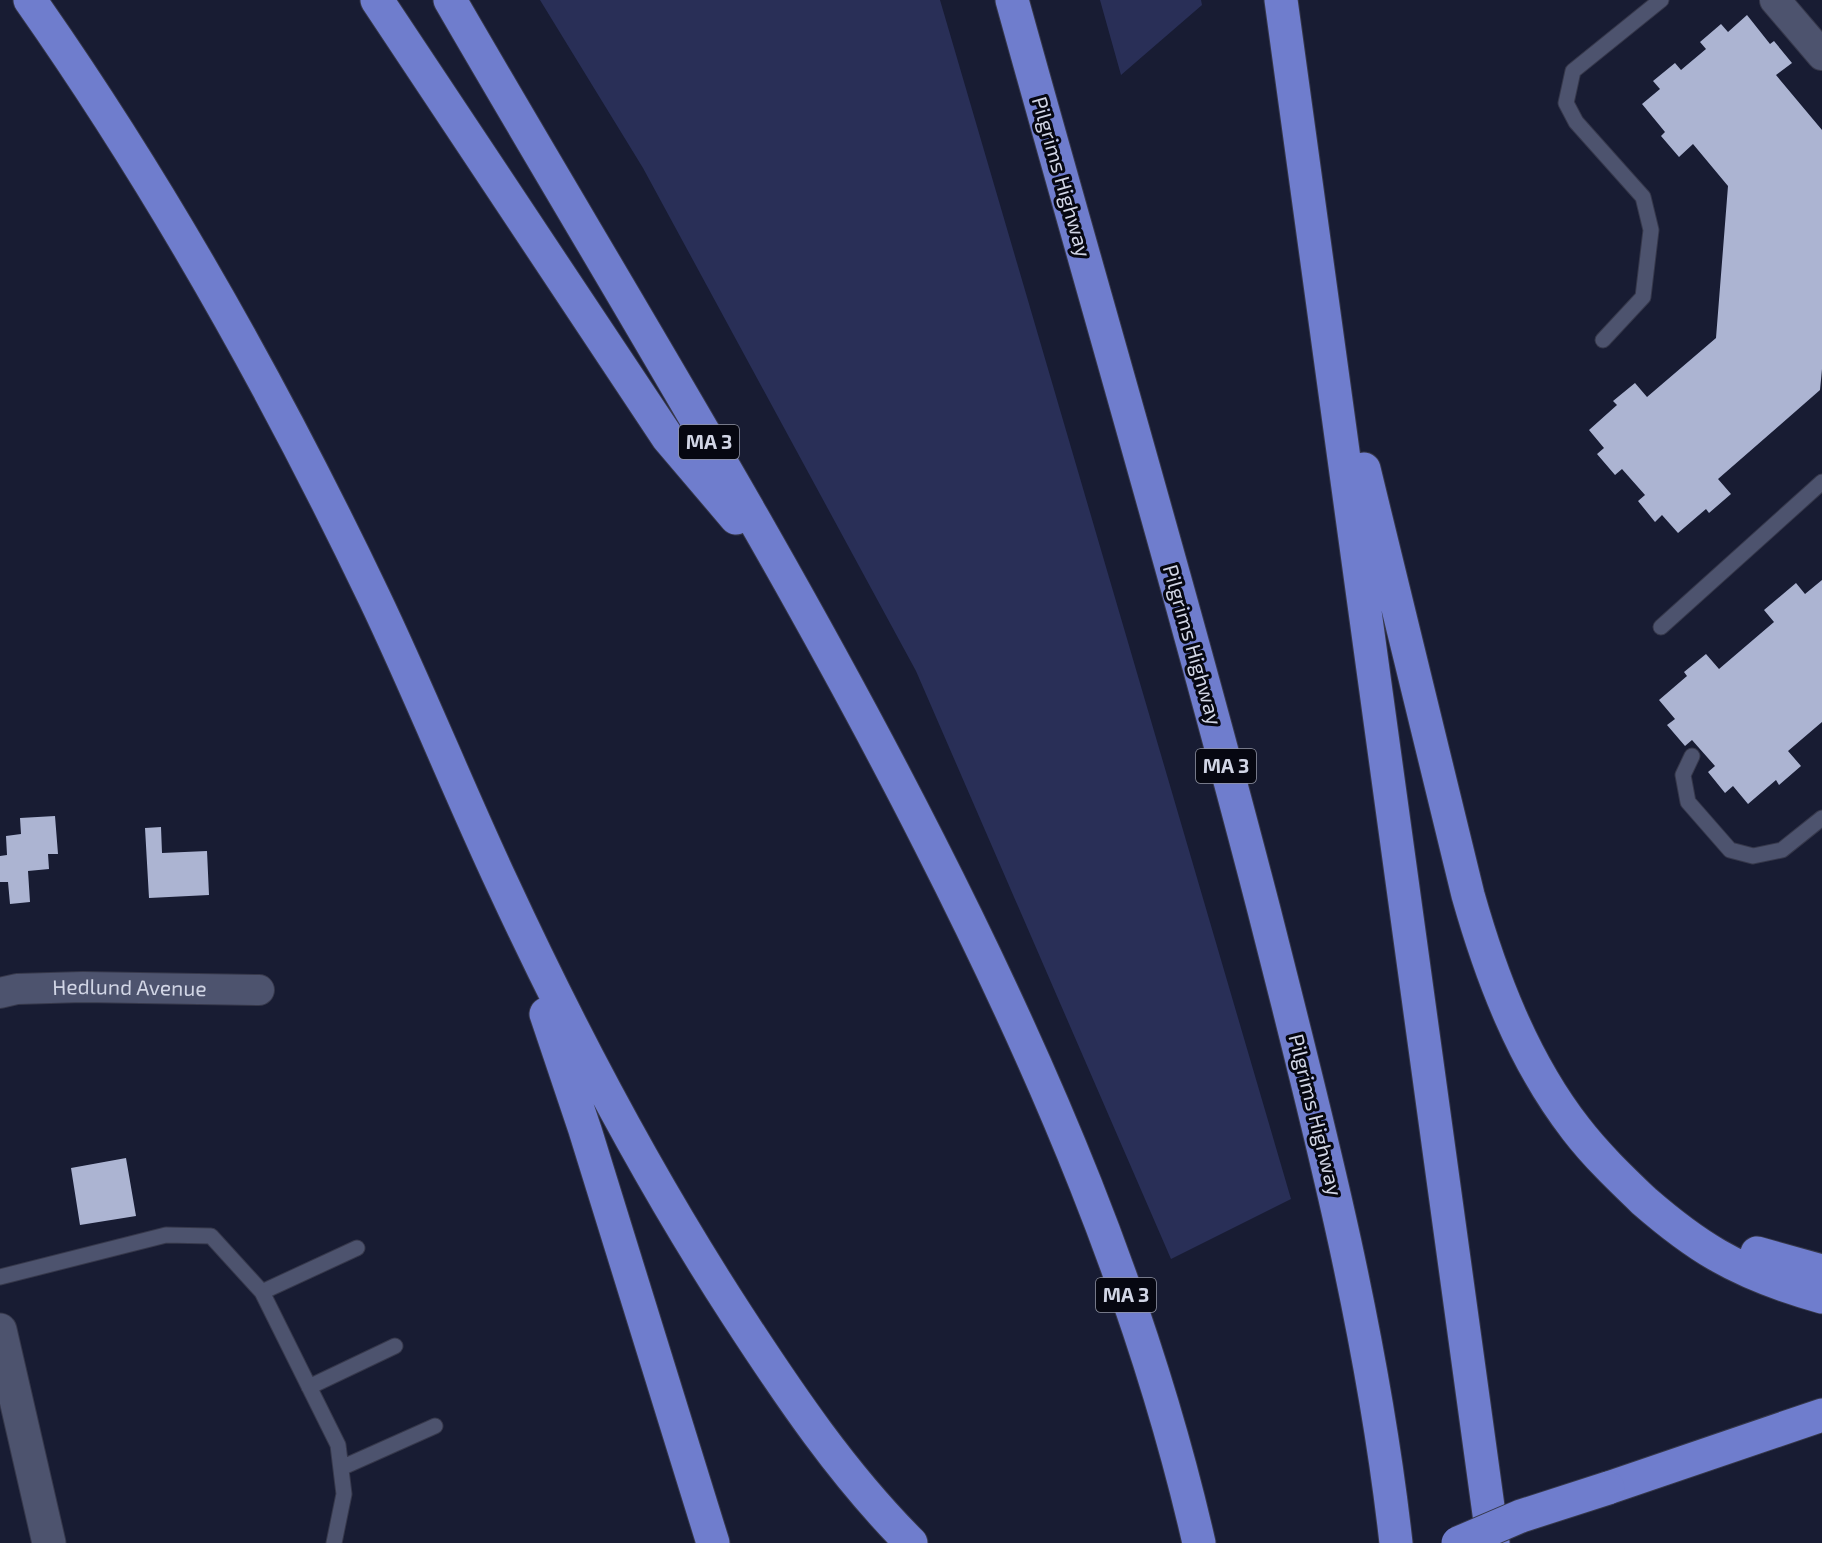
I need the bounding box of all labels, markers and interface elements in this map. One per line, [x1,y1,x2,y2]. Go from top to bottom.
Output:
street label: Pilgrims Highway [1028,93,1097,260]
road number: MA 3 [679,425,739,459]
street label: Pilgrims Highway [1159,561,1228,728]
road number: MA 3 [1196,749,1256,783]
street label: Hedlund Avenue [52,973,207,1000]
street label: Pilgrims Highway [1284,1031,1349,1198]
road number: MA 3 [1096,1278,1156,1312]

